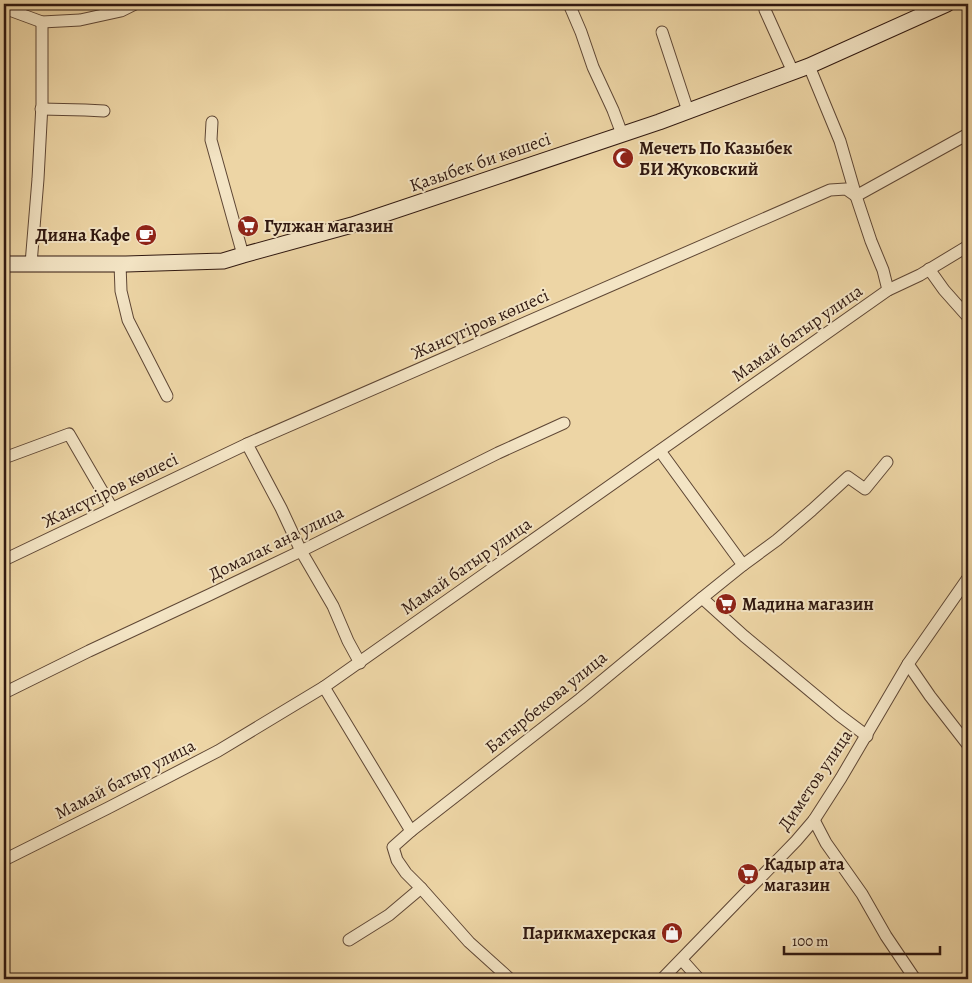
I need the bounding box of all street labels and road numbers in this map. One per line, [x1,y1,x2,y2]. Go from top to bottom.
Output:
street label: Қазыбек би көшесі [406,127,554,197]
street label: Мамай батыр улица [727,278,868,387]
street label: Жансүгіров көшесі [407,283,553,365]
street label: Жансүгіров көшесі [38,447,182,533]
street label: Домалак ана улица [204,500,348,586]
street label: Мамай батыр улица [396,511,537,620]
street label: Батырбекова улица [480,645,613,759]
street label: Диметов улица [772,724,858,835]
street label: Мамай батыр улица [51,733,200,825]

